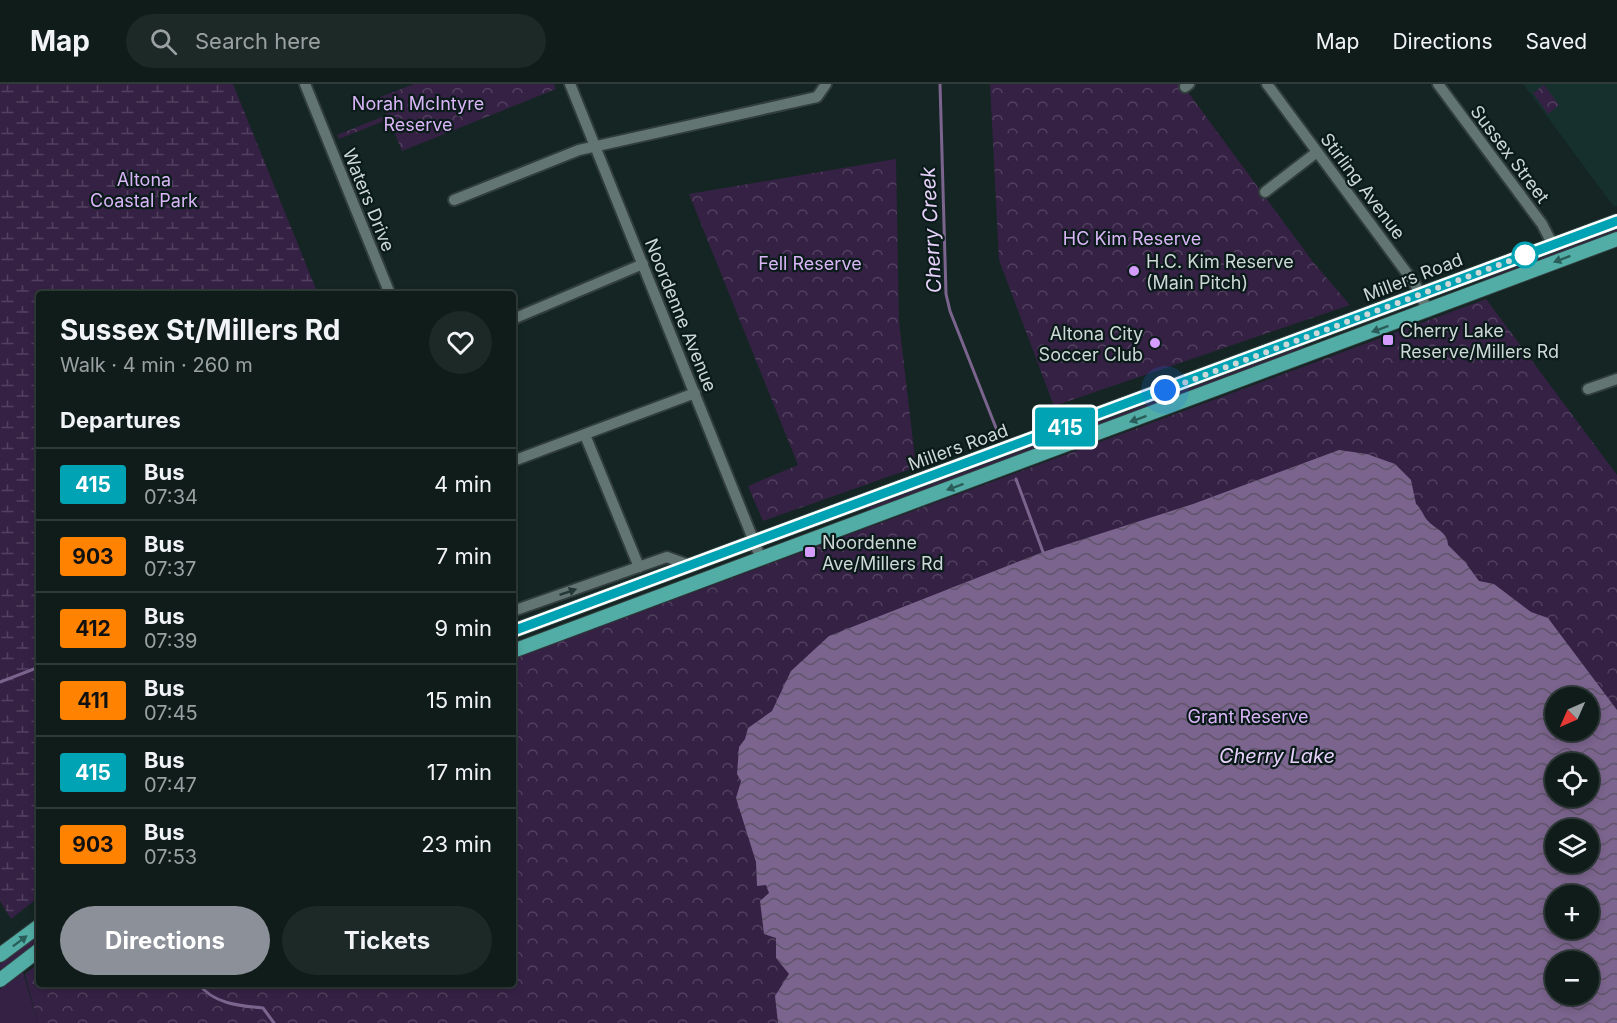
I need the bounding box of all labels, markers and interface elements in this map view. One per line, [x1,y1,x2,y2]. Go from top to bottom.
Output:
search box [126,14,546,68]
text: Map [30,24,90,58]
icon: search [147,25,180,58]
text: Search here [195,28,321,54]
text: Map [1316,29,1359,54]
text: Directions [1392,29,1493,54]
text: Saved [1526,29,1587,54]
park label: Norah McIntyre Reserve [352,93,484,135]
street label: Sussex Street [1466,101,1554,207]
street label: Stirling Avenue [1316,129,1410,243]
street label: Waters Drive [339,145,399,255]
water label: Cherry Creek [916,165,946,294]
park label: Altona Coastal Park [90,169,198,211]
park label: HC Kim Reserve [1063,228,1201,249]
street label: Noordenne Avenue [641,235,721,395]
unlabelled marker [1512,242,1538,268]
street label: Millers Road [1360,248,1466,306]
place label: H.C. Kim Reserve (Main Pitch) [1146,251,1294,293]
park label: Fell Reserve [758,253,862,274]
one-way arrow [1553,255,1571,265]
marker: H.C. Kim Reserve (Main Pitch) [1127,264,1141,278]
button: heart [429,311,492,374]
text: Sussex St/Millers Rd [60,313,341,347]
place label: Cherry Lake Reserve/Millers Rd [1400,320,1559,362]
place label: Altona City Soccer Club [1039,323,1143,365]
one-way arrow [1371,324,1389,334]
marker: Cherry Lake Reserve/Millers Rd [1381,333,1395,347]
marker: Altona City Soccer Club [1148,336,1162,350]
text: Walk · 4 min · 260 m [60,353,253,377]
your location [1150,375,1180,405]
text: Departures [60,407,181,433]
line badge: 415 [1030,408,1100,446]
one-way arrow [1129,414,1147,424]
text: 415 [1047,415,1083,440]
street label: Millers Road [905,419,1011,475]
text: Bus [144,459,185,485]
text: 4 min [434,471,492,497]
text: 415 [75,472,111,497]
one-way arrow [946,482,964,492]
text: 07:34 [144,485,198,509]
text: Bus [144,531,185,557]
place label: Noordenne Ave/Millers Rd [822,532,943,574]
text: 7 min [436,543,492,569]
text: 903 [72,544,114,569]
marker: Noordenne Ave/Millers Rd [803,545,817,559]
text: 07:37 [144,557,196,581]
one-way arrow [559,586,577,596]
text: Bus [144,603,185,629]
text: 9 min [435,615,492,641]
text: 412 [75,616,111,641]
text: 07:39 [144,629,197,653]
text: Bus [144,675,185,701]
text: 15 min [426,687,492,713]
north arrow [1545,687,1599,741]
map controls [1545,687,1599,1005]
text: 411 [77,688,109,713]
text: 07:45 [144,701,198,725]
park label: Grant Reserve [1187,706,1309,727]
water label: Cherry Lake [1219,744,1335,768]
text: Bus [144,747,185,773]
button: locate [1545,753,1599,807]
text: 17 min [427,759,492,785]
text: 415 [75,760,111,785]
text: 07:47 [144,773,197,797]
text: Bus [144,819,185,845]
button: layers [1545,819,1599,873]
text: 23 min [421,831,492,857]
text: 903 [72,832,114,857]
text: 07:53 [144,845,197,869]
button: + [1545,885,1599,939]
button: Directions [60,906,270,975]
button: Tickets [282,906,492,975]
one-way arrow [12,935,27,947]
button: − [1545,951,1599,1005]

